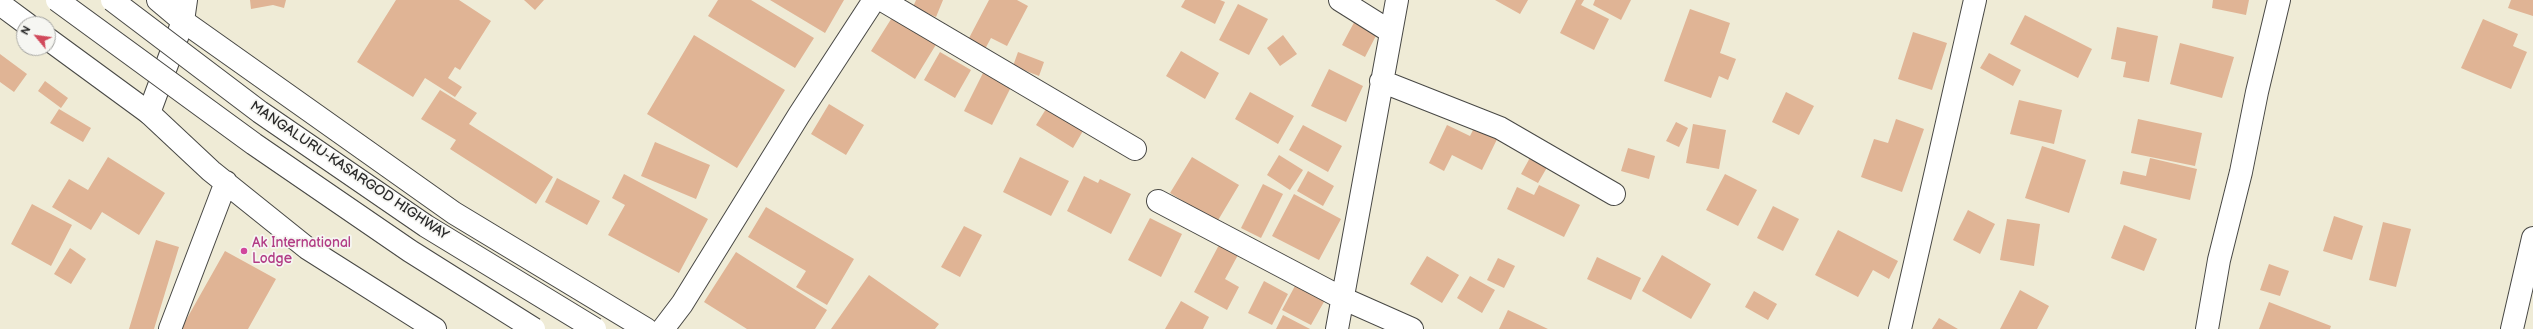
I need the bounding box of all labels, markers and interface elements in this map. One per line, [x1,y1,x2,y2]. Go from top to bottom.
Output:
north arrow [16,16,56,56]
text: N [18,24,34,37]
street label: MANGALURU-KASARGOD HIGHWAY [247,98,451,244]
place label: Ak International Lodge [252,235,351,268]
marker: Ak International Lodge [239,246,249,256]

